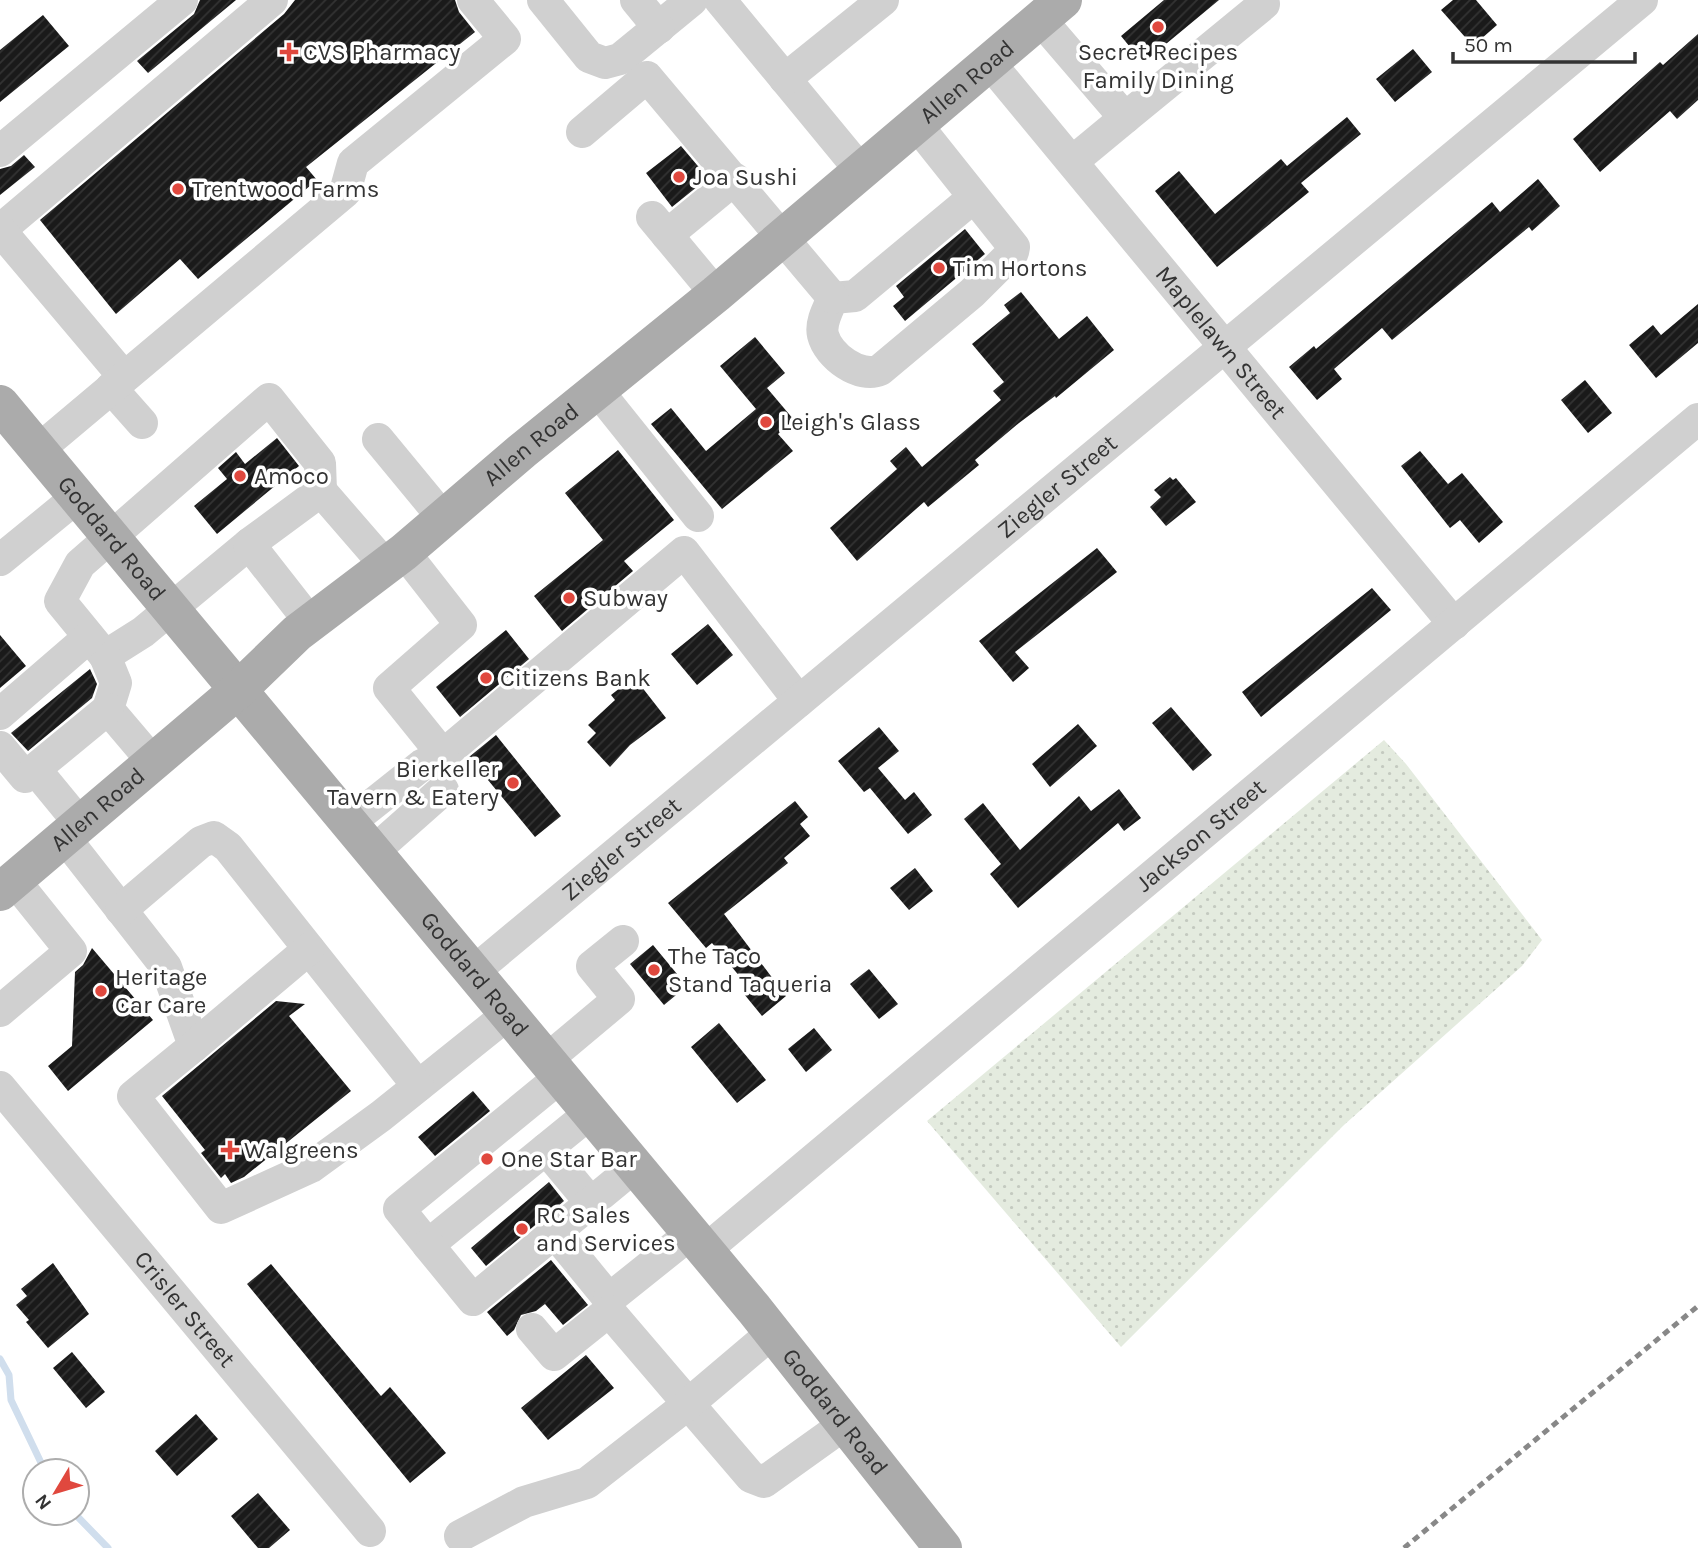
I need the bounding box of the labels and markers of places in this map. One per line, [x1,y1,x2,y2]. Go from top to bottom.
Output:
marker: Secret Recipes Family Dining [1150,19,1166,35]
place label: CVS Pharmacy [303,38,460,66]
place label: Secret Recipes Family Dining [1078,38,1238,94]
marker: CVS Pharmacy [281,44,297,60]
place label: Joa Sushi [693,163,798,191]
marker: Joa Sushi [671,169,687,185]
place label: Trentwood Farms [192,175,379,203]
marker: Trentwood Farms [170,181,186,197]
place label: Tim Hortons [953,254,1087,282]
marker: Tim Hortons [931,260,947,276]
place label: Leigh's Glass [780,408,921,436]
marker: Leigh's Glass [758,414,774,430]
place label: Amoco [254,462,329,490]
marker: Amoco [232,468,248,484]
place label: Subway [583,584,668,612]
marker: Subway [561,590,577,606]
place label: Citizens Bank [500,664,651,692]
marker: Citizens Bank [478,670,494,686]
place label: Bierkeller Tavern & Eatery [327,755,499,811]
marker: Bierkeller Tavern & Eatery [505,775,521,791]
place label: The Taco Stand Taqueria [668,942,832,998]
marker: The Taco Stand Taqueria [646,962,662,978]
place label: Heritage Car Care [115,963,207,1019]
marker: Heritage Car Care [93,983,109,999]
place label: Walgreens [244,1136,359,1164]
marker: Walgreens [222,1142,238,1158]
place label: One Star Bar [501,1145,637,1173]
marker: One Star Bar [479,1151,495,1167]
place label: RC Sales and Services [536,1201,676,1257]
marker: RC Sales and Services [514,1221,530,1237]

